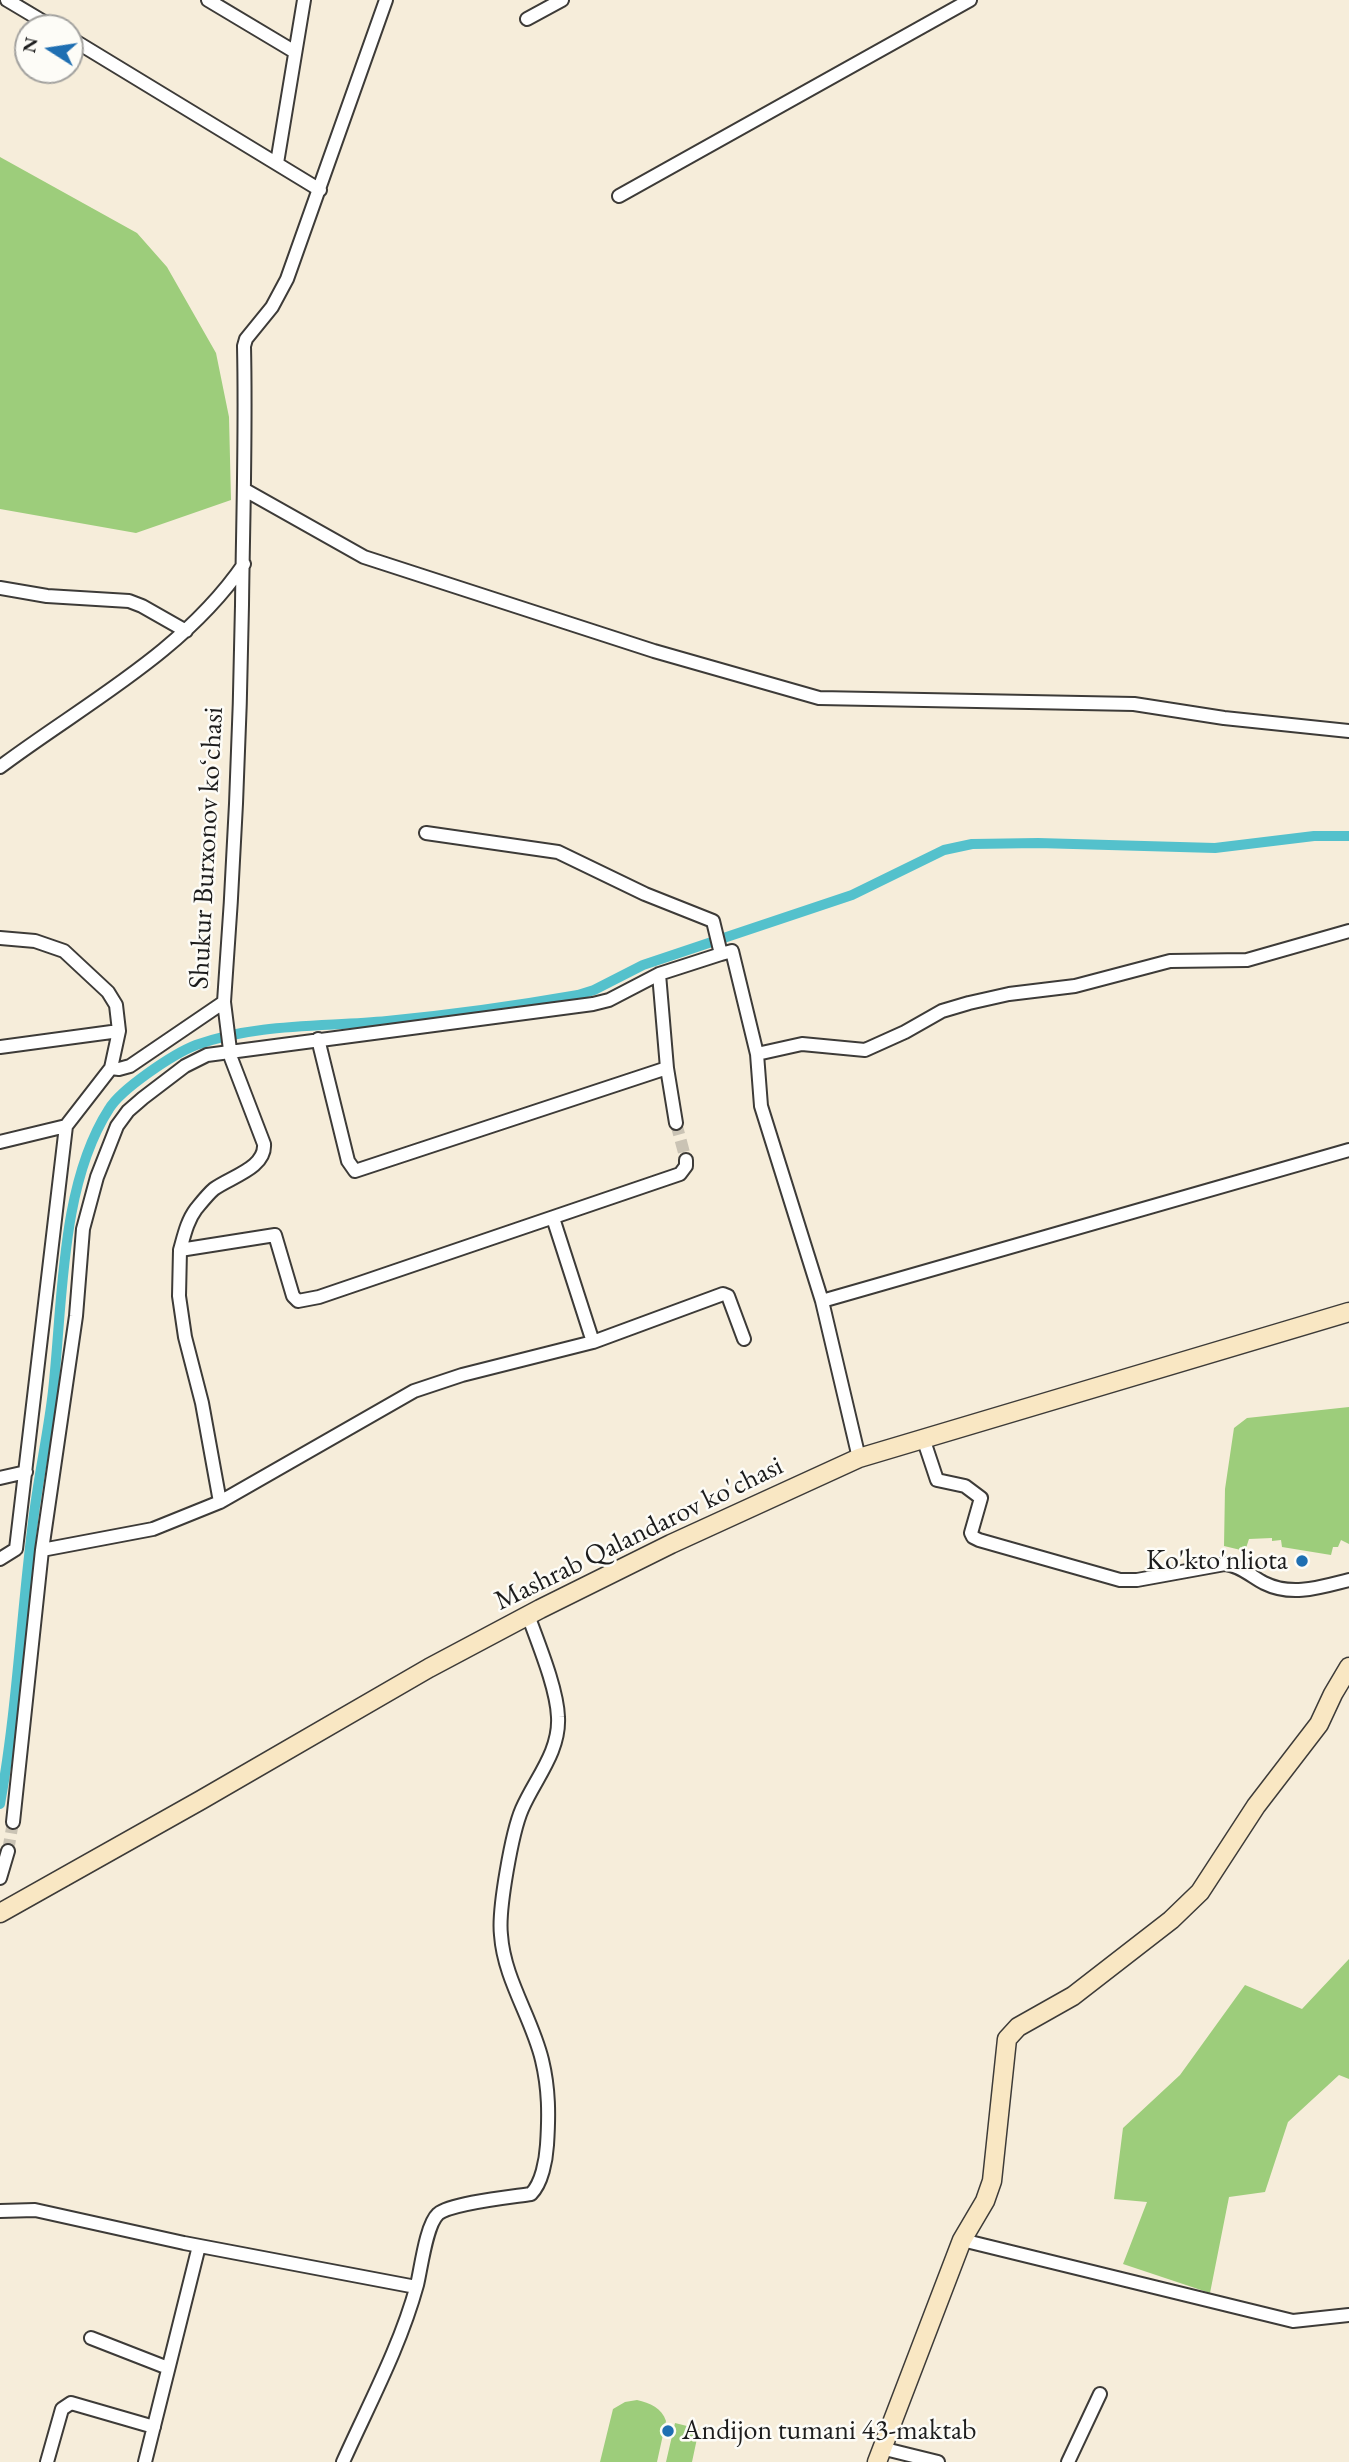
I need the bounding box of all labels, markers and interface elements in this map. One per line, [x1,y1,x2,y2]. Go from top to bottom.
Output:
north arrow [14,14,84,84]
text: N [16,35,44,55]
street label: Shukur Burxonov koʻchasi [183,706,231,990]
street label: Mashrab Qalandarov ko'chasi [489,1450,789,1618]
place label: Ko'kto'nliota [1146,1544,1288,1578]
marker: Ko'kto'nliota [1294,1553,1310,1569]
place label: Andijon tumani 43-maktab [682,2414,977,2448]
marker: Andijon tumani 43-maktab [660,2423,676,2439]

